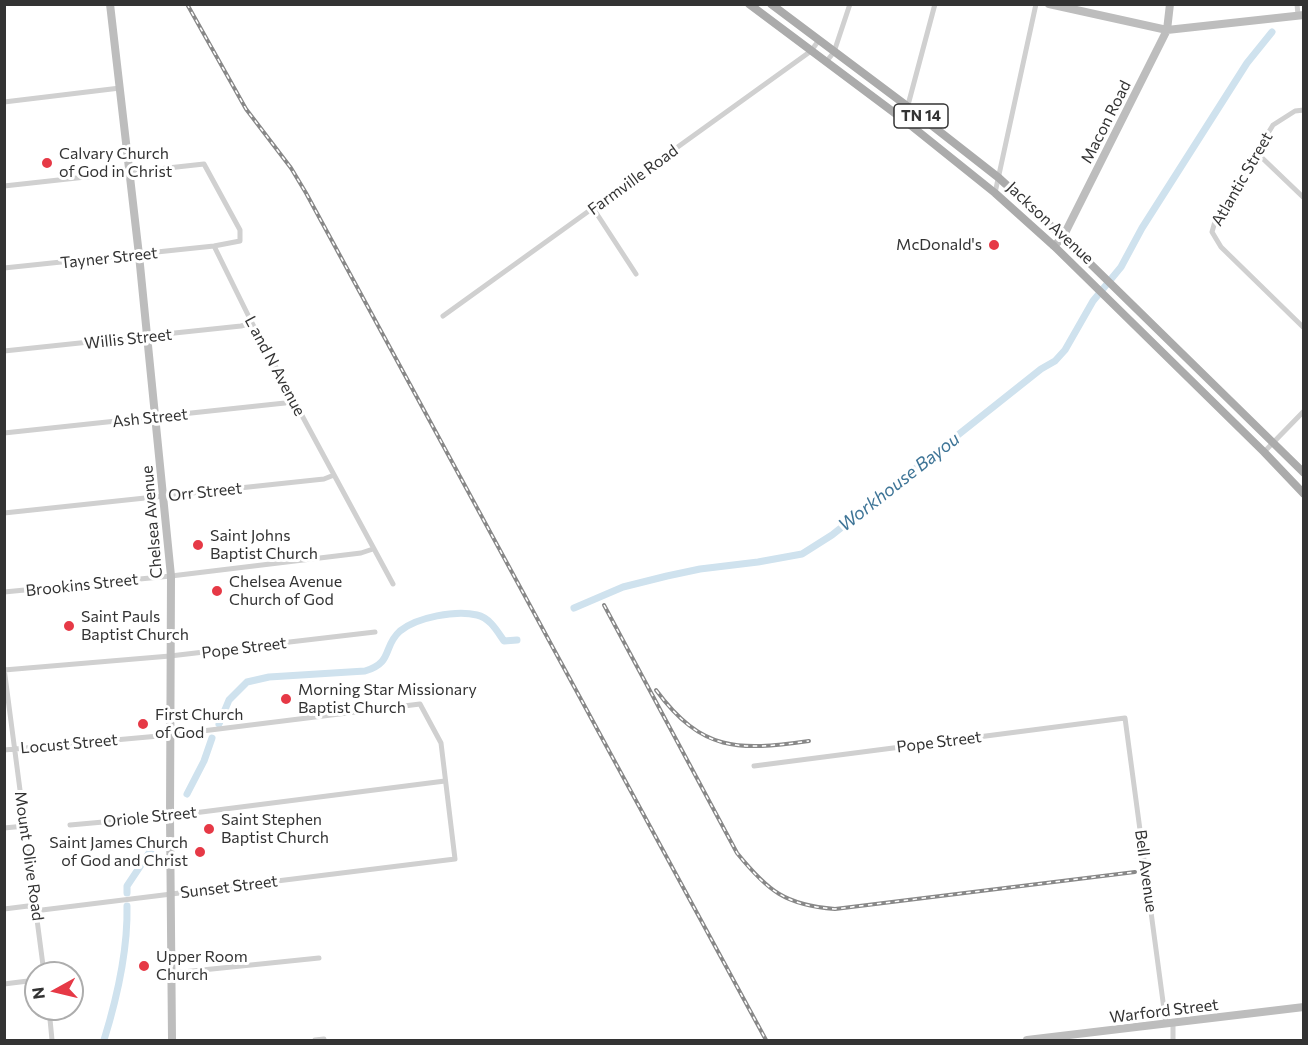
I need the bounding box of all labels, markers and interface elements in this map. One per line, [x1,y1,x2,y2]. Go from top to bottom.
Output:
street label: Macon Road [1077,77,1135,167]
road number: TN 14 [894,104,948,128]
street label: Atlantic Street [1207,129,1277,229]
street label: Farmville Road [584,141,682,219]
place label: Calvary Church of God in Christ [59,144,172,182]
marker: Calvary Church of God in Christ [40,156,54,170]
street label: Jackson Avenue [1002,178,1098,268]
place label: McDonald's [896,235,982,255]
marker: McDonald's [987,238,1001,252]
street label: Tayner Street [59,243,159,273]
street label: L and N Avenue [241,313,309,419]
street label: Willis Street [83,325,173,353]
street label: Ash Street [111,404,189,432]
water label: Workhouse Bayou [834,428,964,536]
street label: Chelsea Avenue [138,465,166,579]
street label: Orr Street [167,479,243,505]
place label: Saint Johns Baptist Church [210,526,318,564]
marker: Saint Johns Baptist Church [191,538,205,552]
street label: Brookins Street [25,570,139,600]
place label: Chelsea Avenue Church of God [229,572,342,610]
marker: Chelsea Avenue Church of God [210,584,224,598]
place label: Saint Pauls Baptist Church [81,607,189,645]
marker: Saint Pauls Baptist Church [62,619,76,633]
street label: Pope Street [200,633,288,663]
place label: Morning Star Missionary Baptist Church [298,680,477,718]
marker: Morning Star Missionary Baptist Church [279,692,293,706]
place label: First Church of God [155,705,244,743]
marker: First Church of God [136,717,150,731]
street label: Pope Street [895,727,983,757]
street label: Locust Street [20,730,118,758]
street label: Mount Olive Road [10,790,48,922]
street label: Oriole Street [102,803,198,831]
place label: Saint Stephen Baptist Church [221,810,329,848]
marker: Saint Stephen Baptist Church [202,822,216,836]
street label: Bell Avenue [1131,828,1161,914]
place label: Saint James Church of God and Christ [49,833,188,871]
marker: Saint James Church of God and Christ [193,845,207,859]
street label: Sunset Street [179,872,279,902]
place label: Upper Room Church [156,947,248,985]
marker: Upper Room Church [137,959,151,973]
north arrow [24,961,84,1021]
text: N [27,986,48,1001]
street label: Warford Street [1109,995,1219,1027]

